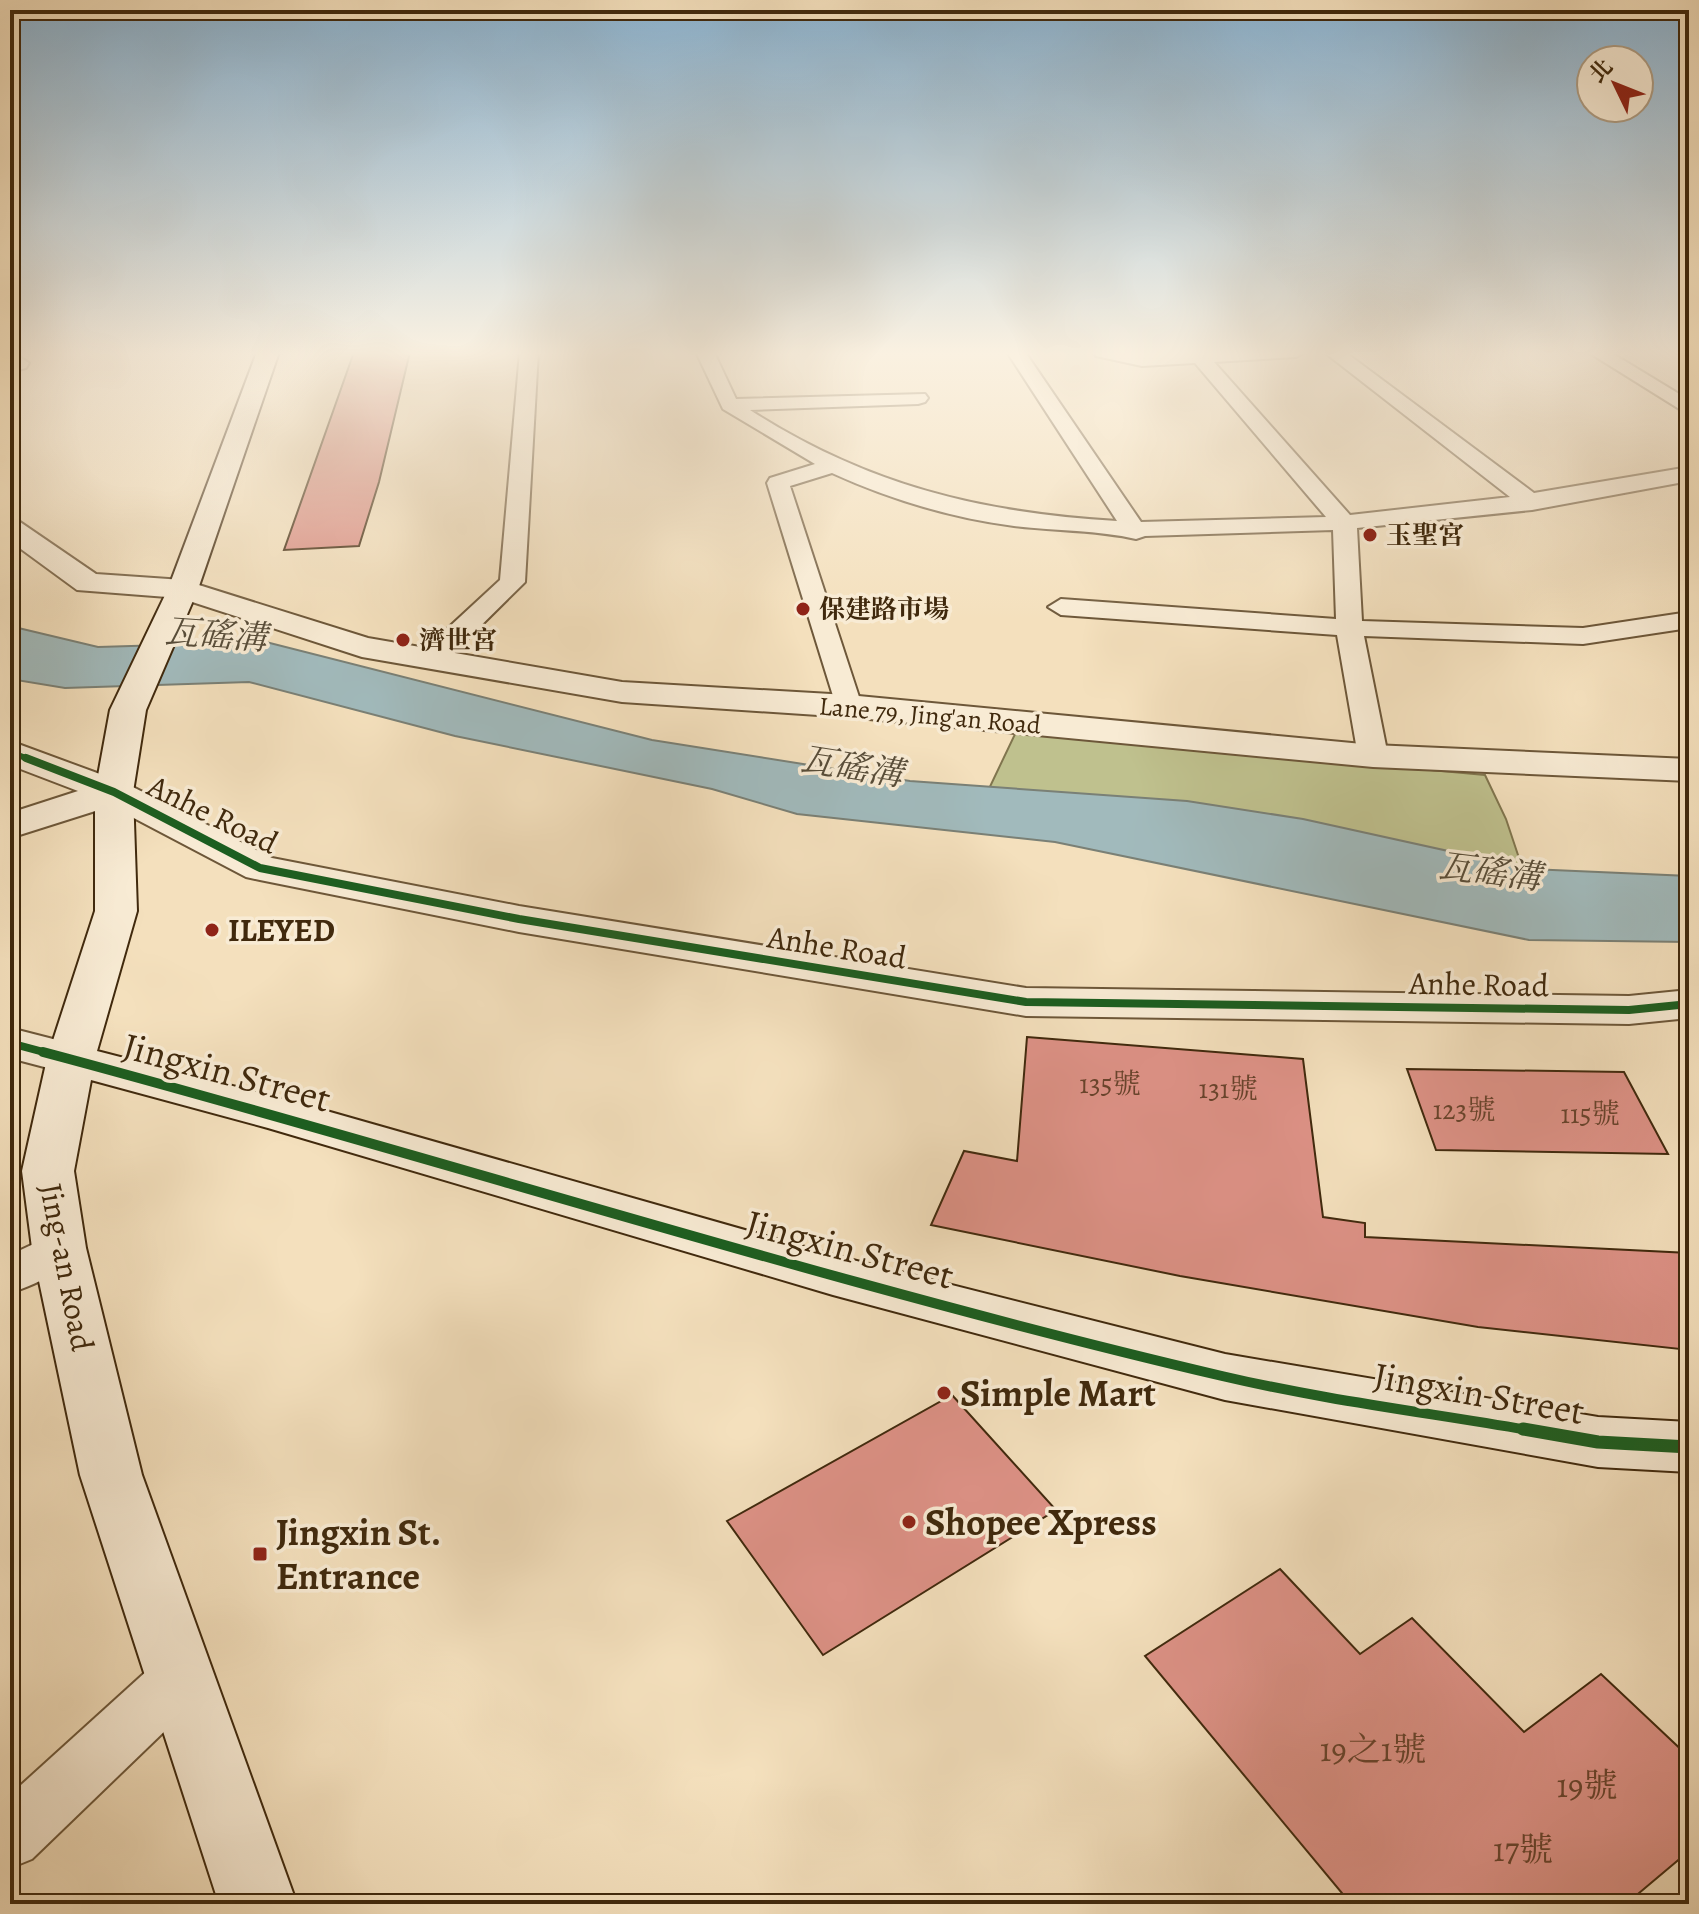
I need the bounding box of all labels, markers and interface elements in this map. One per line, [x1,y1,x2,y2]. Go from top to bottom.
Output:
north arrow [1575,44,1655,124]
text: 北 [1583,53,1620,89]
place label: 玉聖宮 [1386,518,1464,553]
marker: 玉聖宮 [1361,526,1379,544]
place label: 保建路市場 [819,592,949,627]
marker: 保建路市場 [794,600,812,618]
water label: 瓦磘溝 [163,607,273,662]
place label: 濟世宮 [419,623,497,658]
marker: 濟世宮 [394,631,412,649]
street label: Lane 79, Jing'an Road [817,688,1043,743]
water label: 瓦磘溝 [798,735,911,798]
street label: Anhe Road [140,763,286,865]
water label: 瓦磘溝 [1436,842,1548,902]
place label: ILEYED [228,908,335,952]
street label: Anhe Road [763,914,910,980]
marker: ILEYED [203,921,221,939]
street label: Anhe Road [1408,961,1550,1007]
street label: Jingxin Street [117,1019,337,1125]
house number: 135號 [1079,1065,1141,1103]
house number: 131號 [1199,1070,1257,1108]
house number: 123號 [1433,1091,1495,1129]
house number: 115號 [1560,1095,1620,1133]
street label: Jing-an Road [29,1179,105,1355]
street label: Jingxin Street [740,1196,960,1302]
street label: Jingxin Street [1370,1349,1588,1437]
place label: Simple Mart [960,1367,1156,1419]
marker: Simple Mart [935,1384,953,1402]
place label: Shopee Xpress [925,1496,1157,1548]
place label: Jingxin St. Entrance [276,1506,441,1602]
marker: Shopee Xpress [900,1513,918,1531]
marker: Jingxin St. Entrance [251,1545,269,1563]
house number: 19之1號 [1320,1726,1426,1773]
house number: 19號 [1556,1762,1618,1809]
house number: 17號 [1493,1826,1553,1873]

